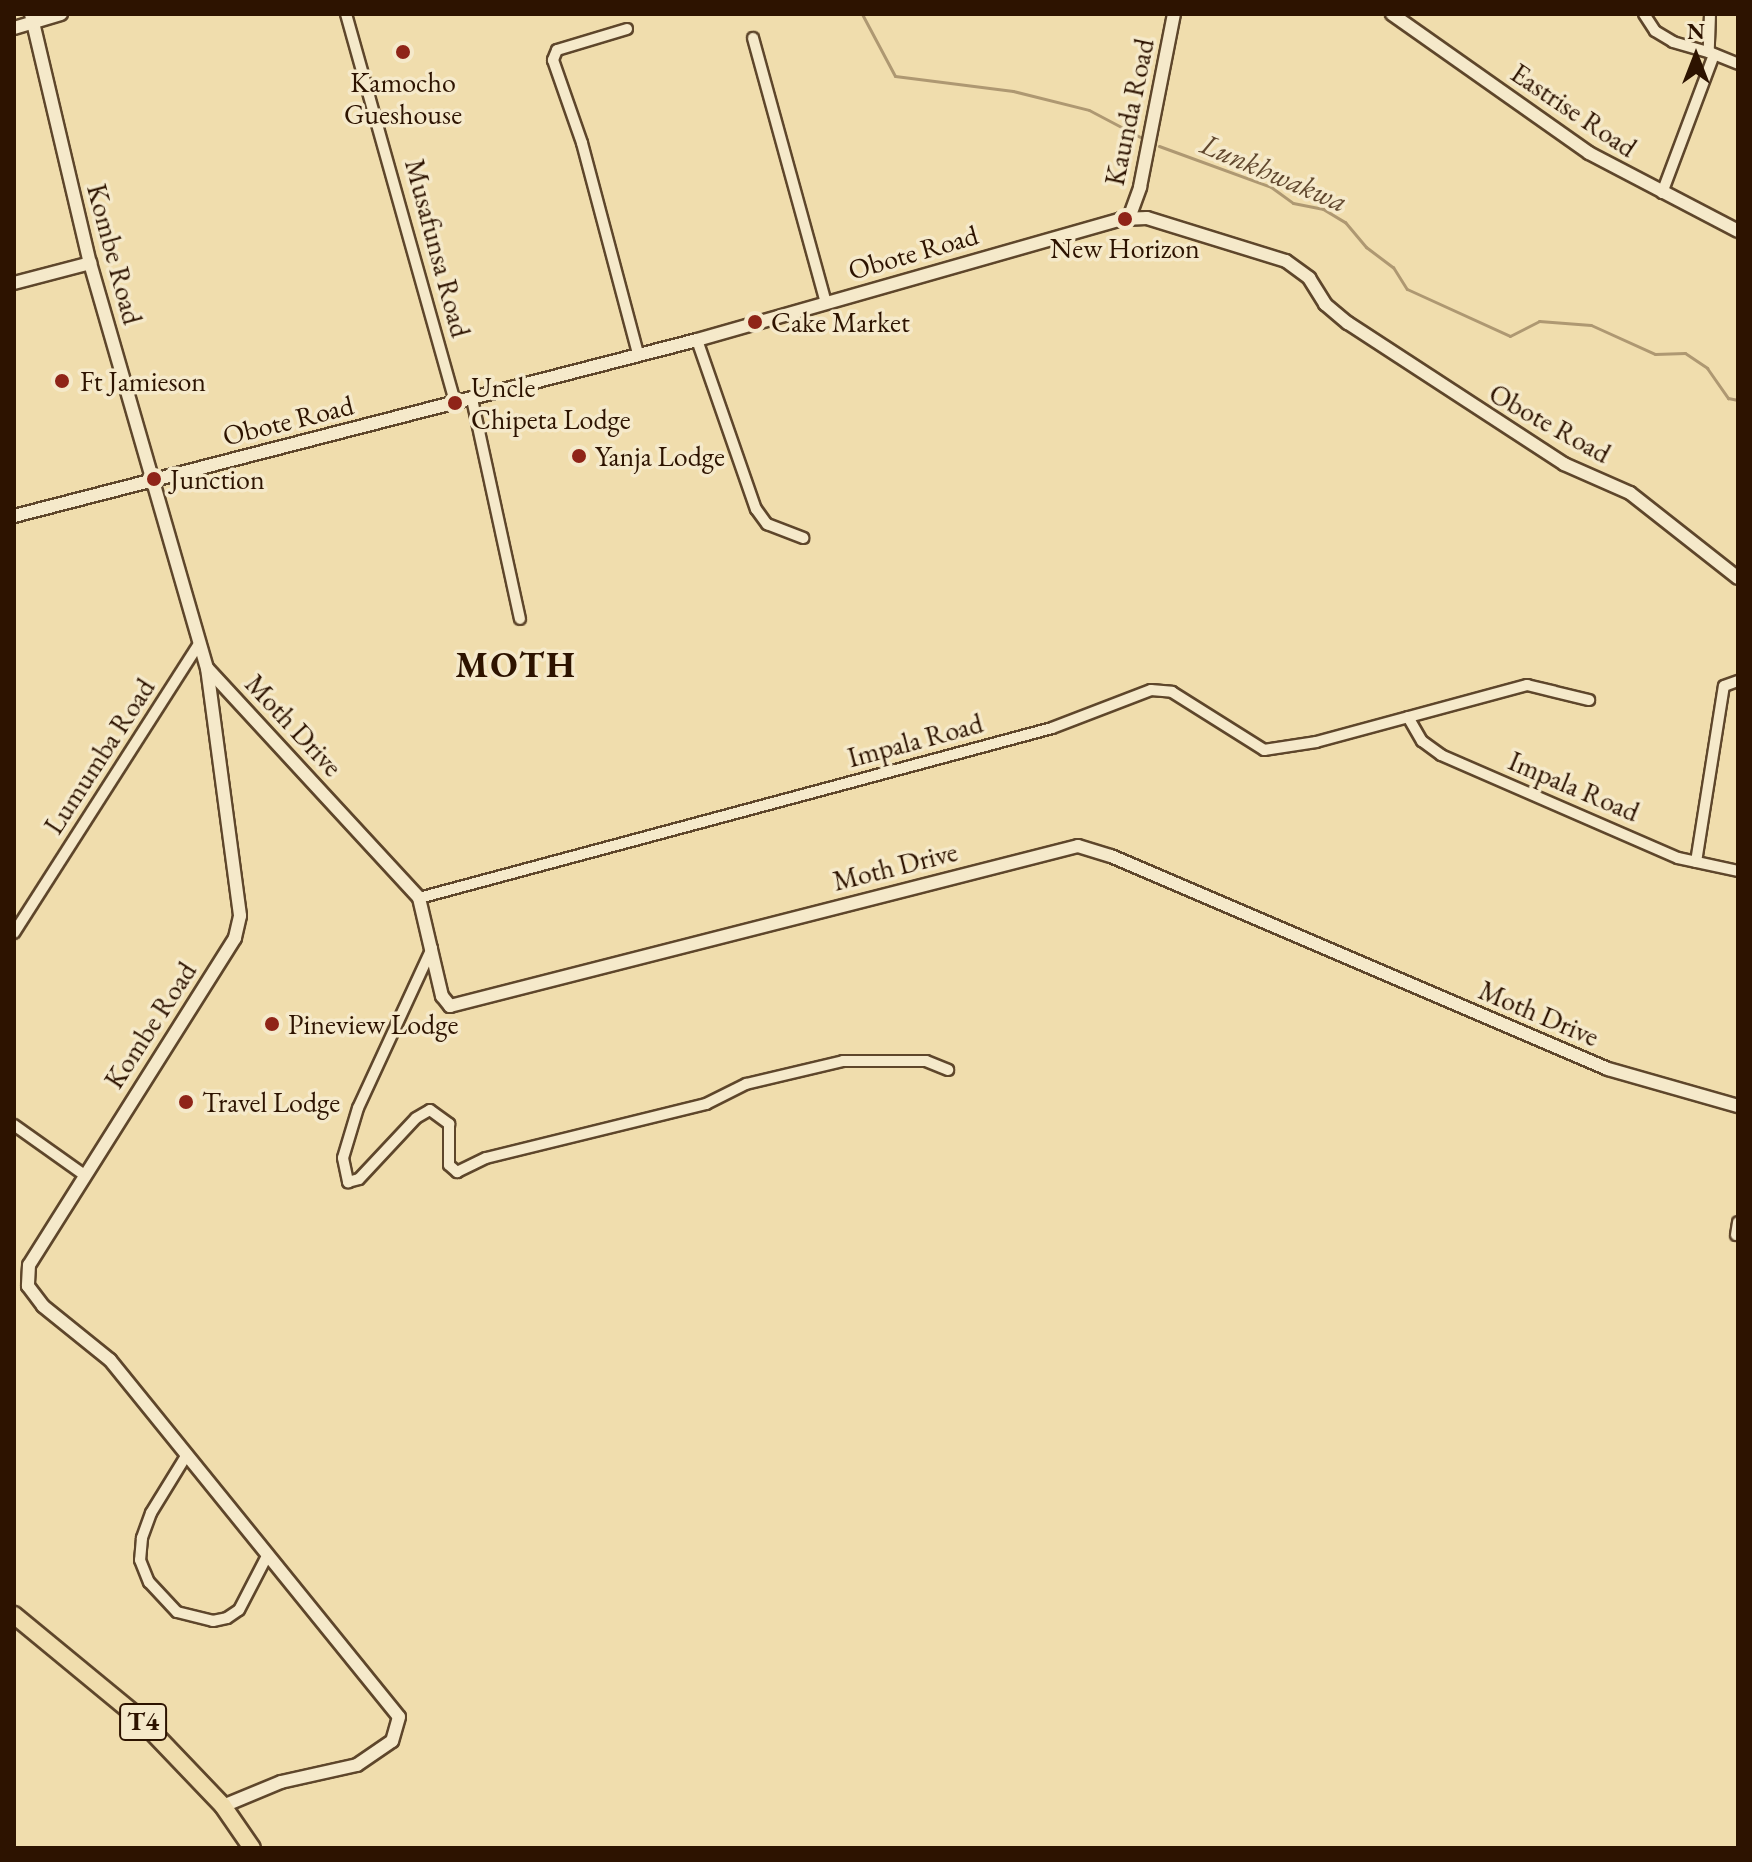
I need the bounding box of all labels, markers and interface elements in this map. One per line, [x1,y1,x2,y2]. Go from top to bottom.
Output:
north arrow [1656,16,1736,96]
text: N [1687,17,1705,46]
street label: Kaunda Road [1097,35,1161,189]
marker: Kamocho Gueshouse [394,43,412,61]
street label: Eastrise Road [1505,56,1643,164]
place label: Kamocho Gueshouse [344,65,462,131]
water label: Lunkhwakwa [1195,126,1353,220]
street label: Musafunsa Road [398,155,478,341]
street label: Kombe Road [80,180,150,328]
marker: New Horizon [1116,210,1134,228]
street label: Obote Road [844,217,982,287]
place label: New Horizon [1050,231,1200,265]
place label: Cake Market [771,305,910,339]
marker: Cake Market [746,313,764,331]
place label: Ft Jamieson [80,364,206,398]
marker: Ft Jamieson [51,370,73,392]
place label: Uncle Chipeta Lodge [471,370,631,436]
street label: Obote Road [1483,376,1617,470]
street label: Obote Road [219,388,357,452]
marker: Uncle Chipeta Lodge [446,394,464,412]
place label: Yanja Lodge [595,439,725,473]
marker: Yanja Lodge [570,447,588,465]
place label: Junction [170,462,265,496]
marker: Junction [145,470,163,488]
district label: MOTH [455,643,577,687]
street label: Moth Drive [238,667,350,783]
street label: Lumumba Road [36,672,162,840]
street label: Impala Road [844,706,986,774]
street label: Impala Road [1504,743,1644,829]
street label: Moth Drive [829,834,961,898]
street label: Kombe Road [97,955,203,1095]
street label: Moth Drive [1474,973,1604,1053]
place label: Pineview Lodge [288,1007,458,1041]
marker: Pineview Lodge [263,1015,281,1033]
place label: Travel Lodge [202,1085,340,1119]
marker: Travel Lodge [177,1093,195,1111]
road number: T4 [119,1700,167,1744]

